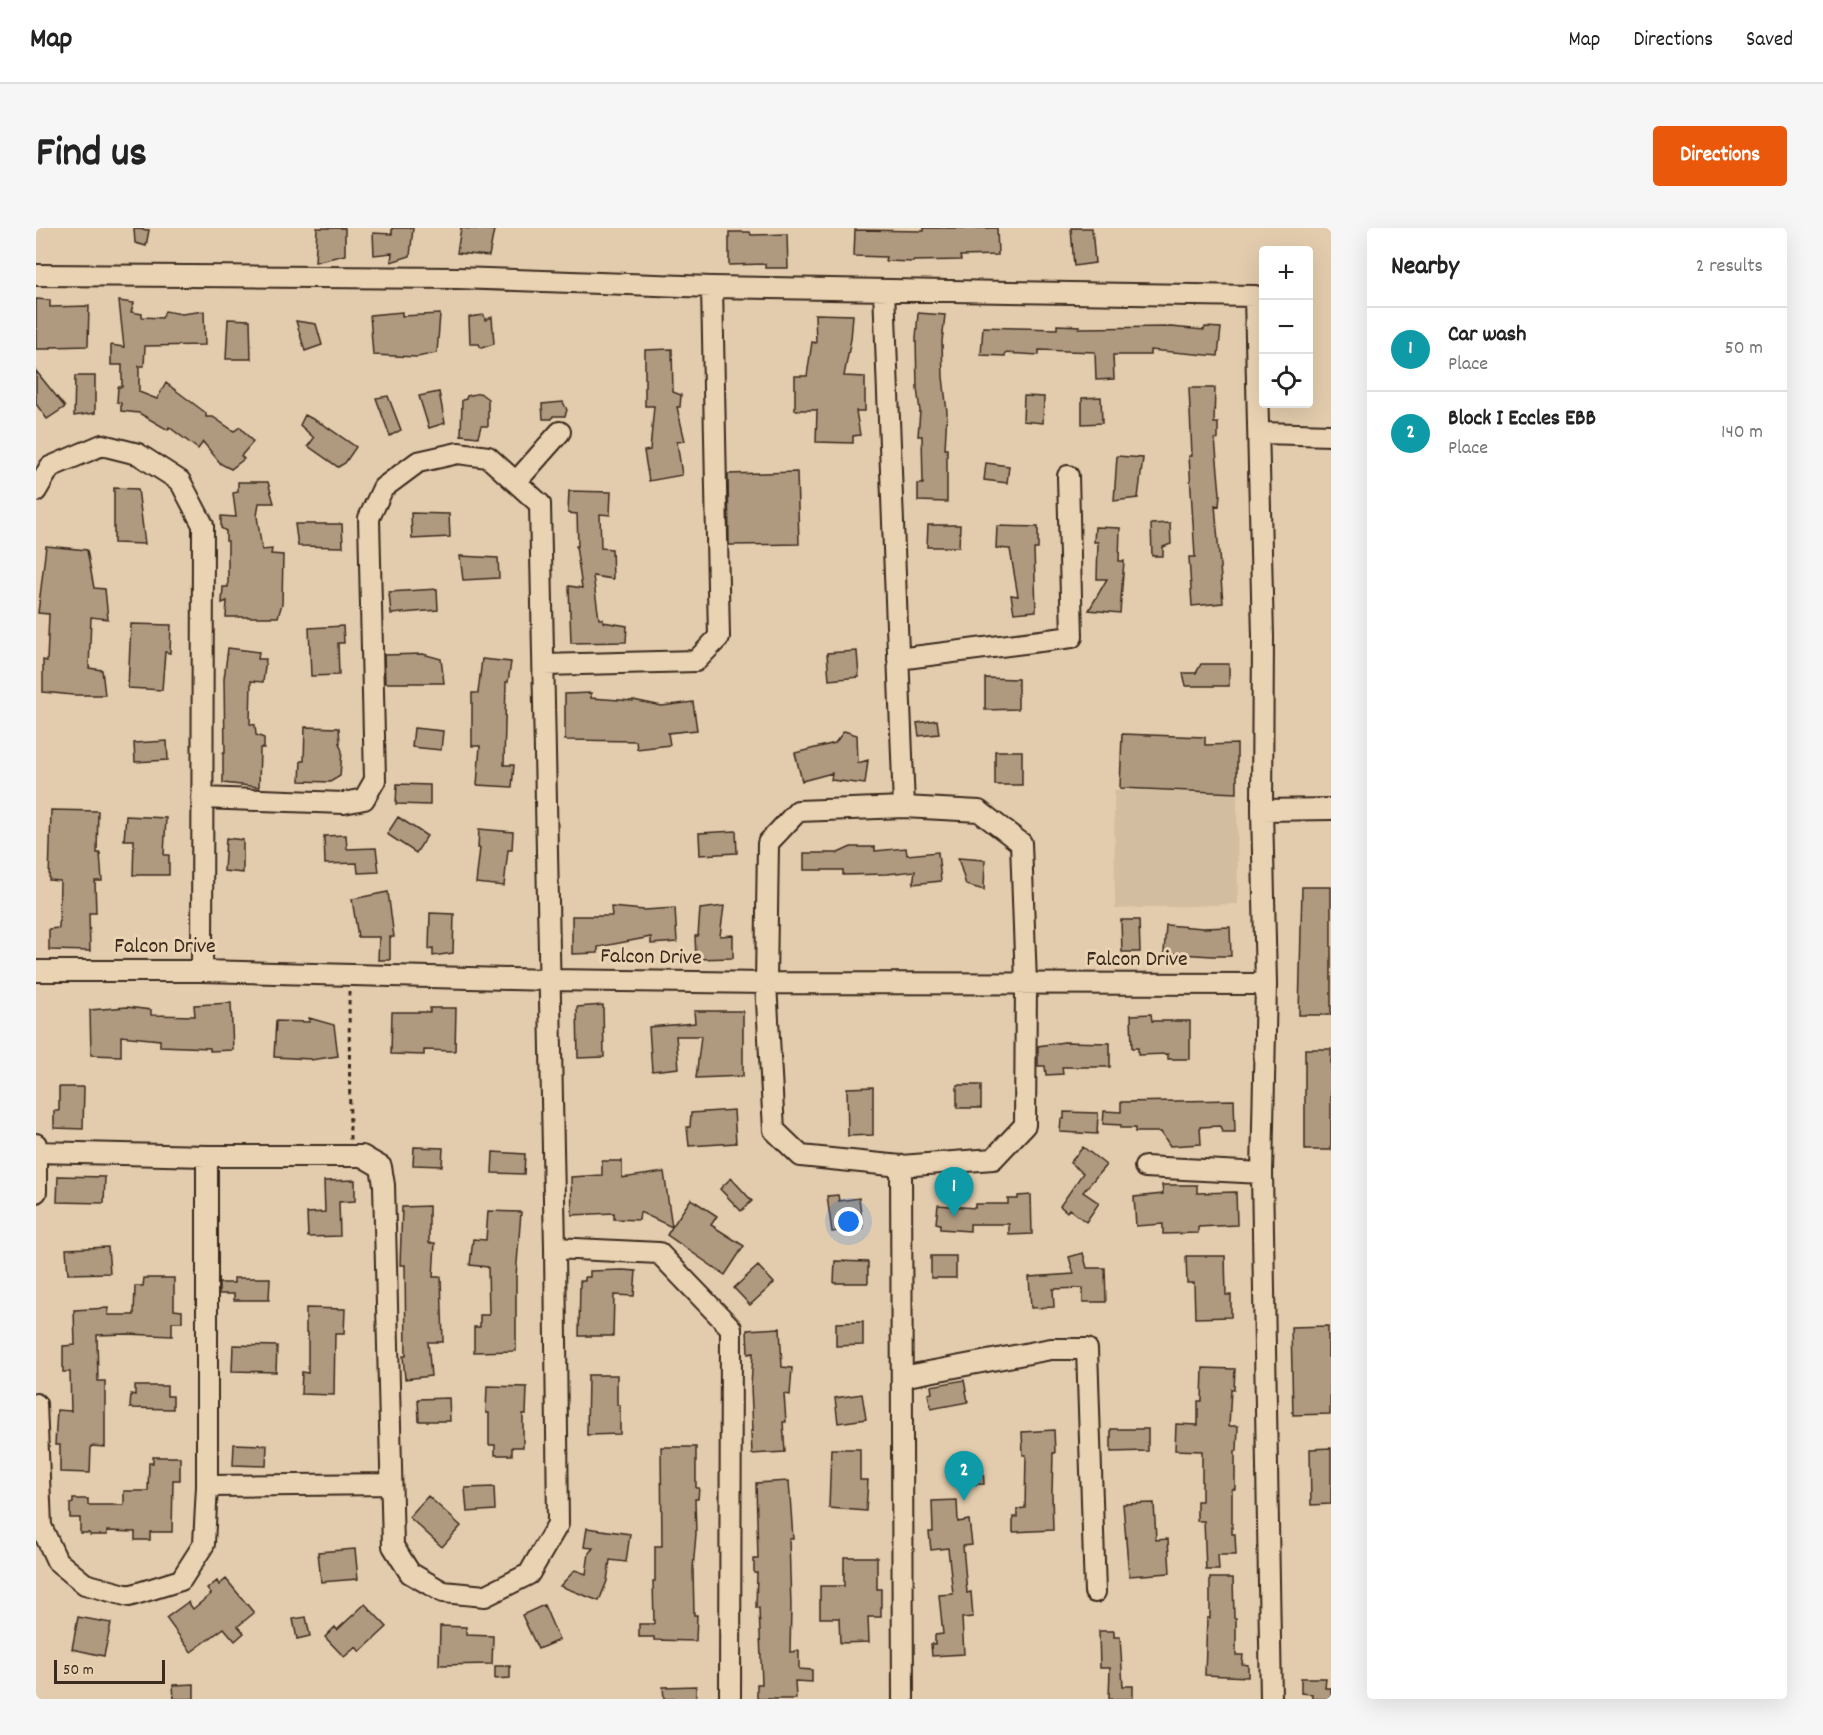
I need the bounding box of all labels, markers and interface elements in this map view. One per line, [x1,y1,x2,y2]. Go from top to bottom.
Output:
text: Map [30,21,72,61]
text: Map [1569,26,1600,56]
text: Directions [1633,26,1713,56]
text: Saved [1746,26,1793,56]
text: Find us [36,126,147,186]
button: Directions [1653,126,1787,186]
map controls [1259,246,1313,408]
button: + [1259,246,1313,300]
text: Nearby [1391,249,1459,286]
text: 2 results [1696,253,1763,281]
button: − [1259,300,1313,354]
text: Car wash [1448,320,1526,351]
text: 1 [1408,335,1413,363]
text: 50 m [1725,335,1763,363]
text: Place [1448,351,1488,379]
button: locate [1259,354,1313,408]
text: Block I Eccles EBB [1448,404,1596,435]
text: 2 [1406,419,1415,447]
text: 140 m [1721,419,1763,447]
text: Place [1448,435,1488,463]
street label: Falcon Drive [114,932,216,963]
street label: Falcon Drive [600,942,702,974]
street label: Falcon Drive [1086,945,1188,976]
pin: 1 [934,1168,974,1217]
your location [834,1207,863,1236]
pin: 2 [944,1452,984,1501]
scale bar [54,1657,165,1684]
text: 50 m [63,1659,94,1682]

